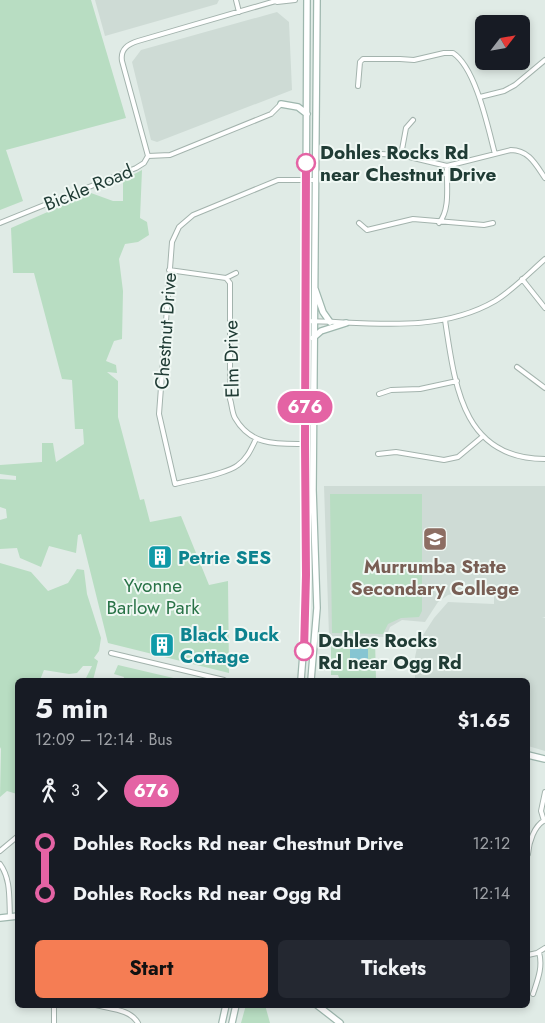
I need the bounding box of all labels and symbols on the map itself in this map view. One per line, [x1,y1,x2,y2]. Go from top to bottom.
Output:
north arrow [475,15,530,70]
place label: Dohles Rocks Rd near Chestnut Drive [320,139,497,188]
marker: Dohles Rocks Rd near Chestnut Drive [296,153,316,173]
street label: Bickle Road [40,157,137,218]
street label: Chestnut Drive [148,271,183,391]
street label: Elm Drive [217,320,246,398]
line badge: 676 [276,391,334,423]
school or university icon: Murrumba State Secondary College [422,526,448,552]
building icon: Petrie SES [147,544,173,570]
place label: Petrie SES [178,544,271,571]
place label: Murrumba State Secondary College [351,553,519,602]
park label: Yvonne Barlow Park [106,572,200,621]
place label: Black Duck Cottage [180,621,279,670]
place label: Dohles Rocks Rd near Ogg Rd [318,627,462,676]
building icon: Black Duck Cottage [149,632,175,658]
marker: Dohles Rocks Rd near Ogg Rd [294,641,314,661]

